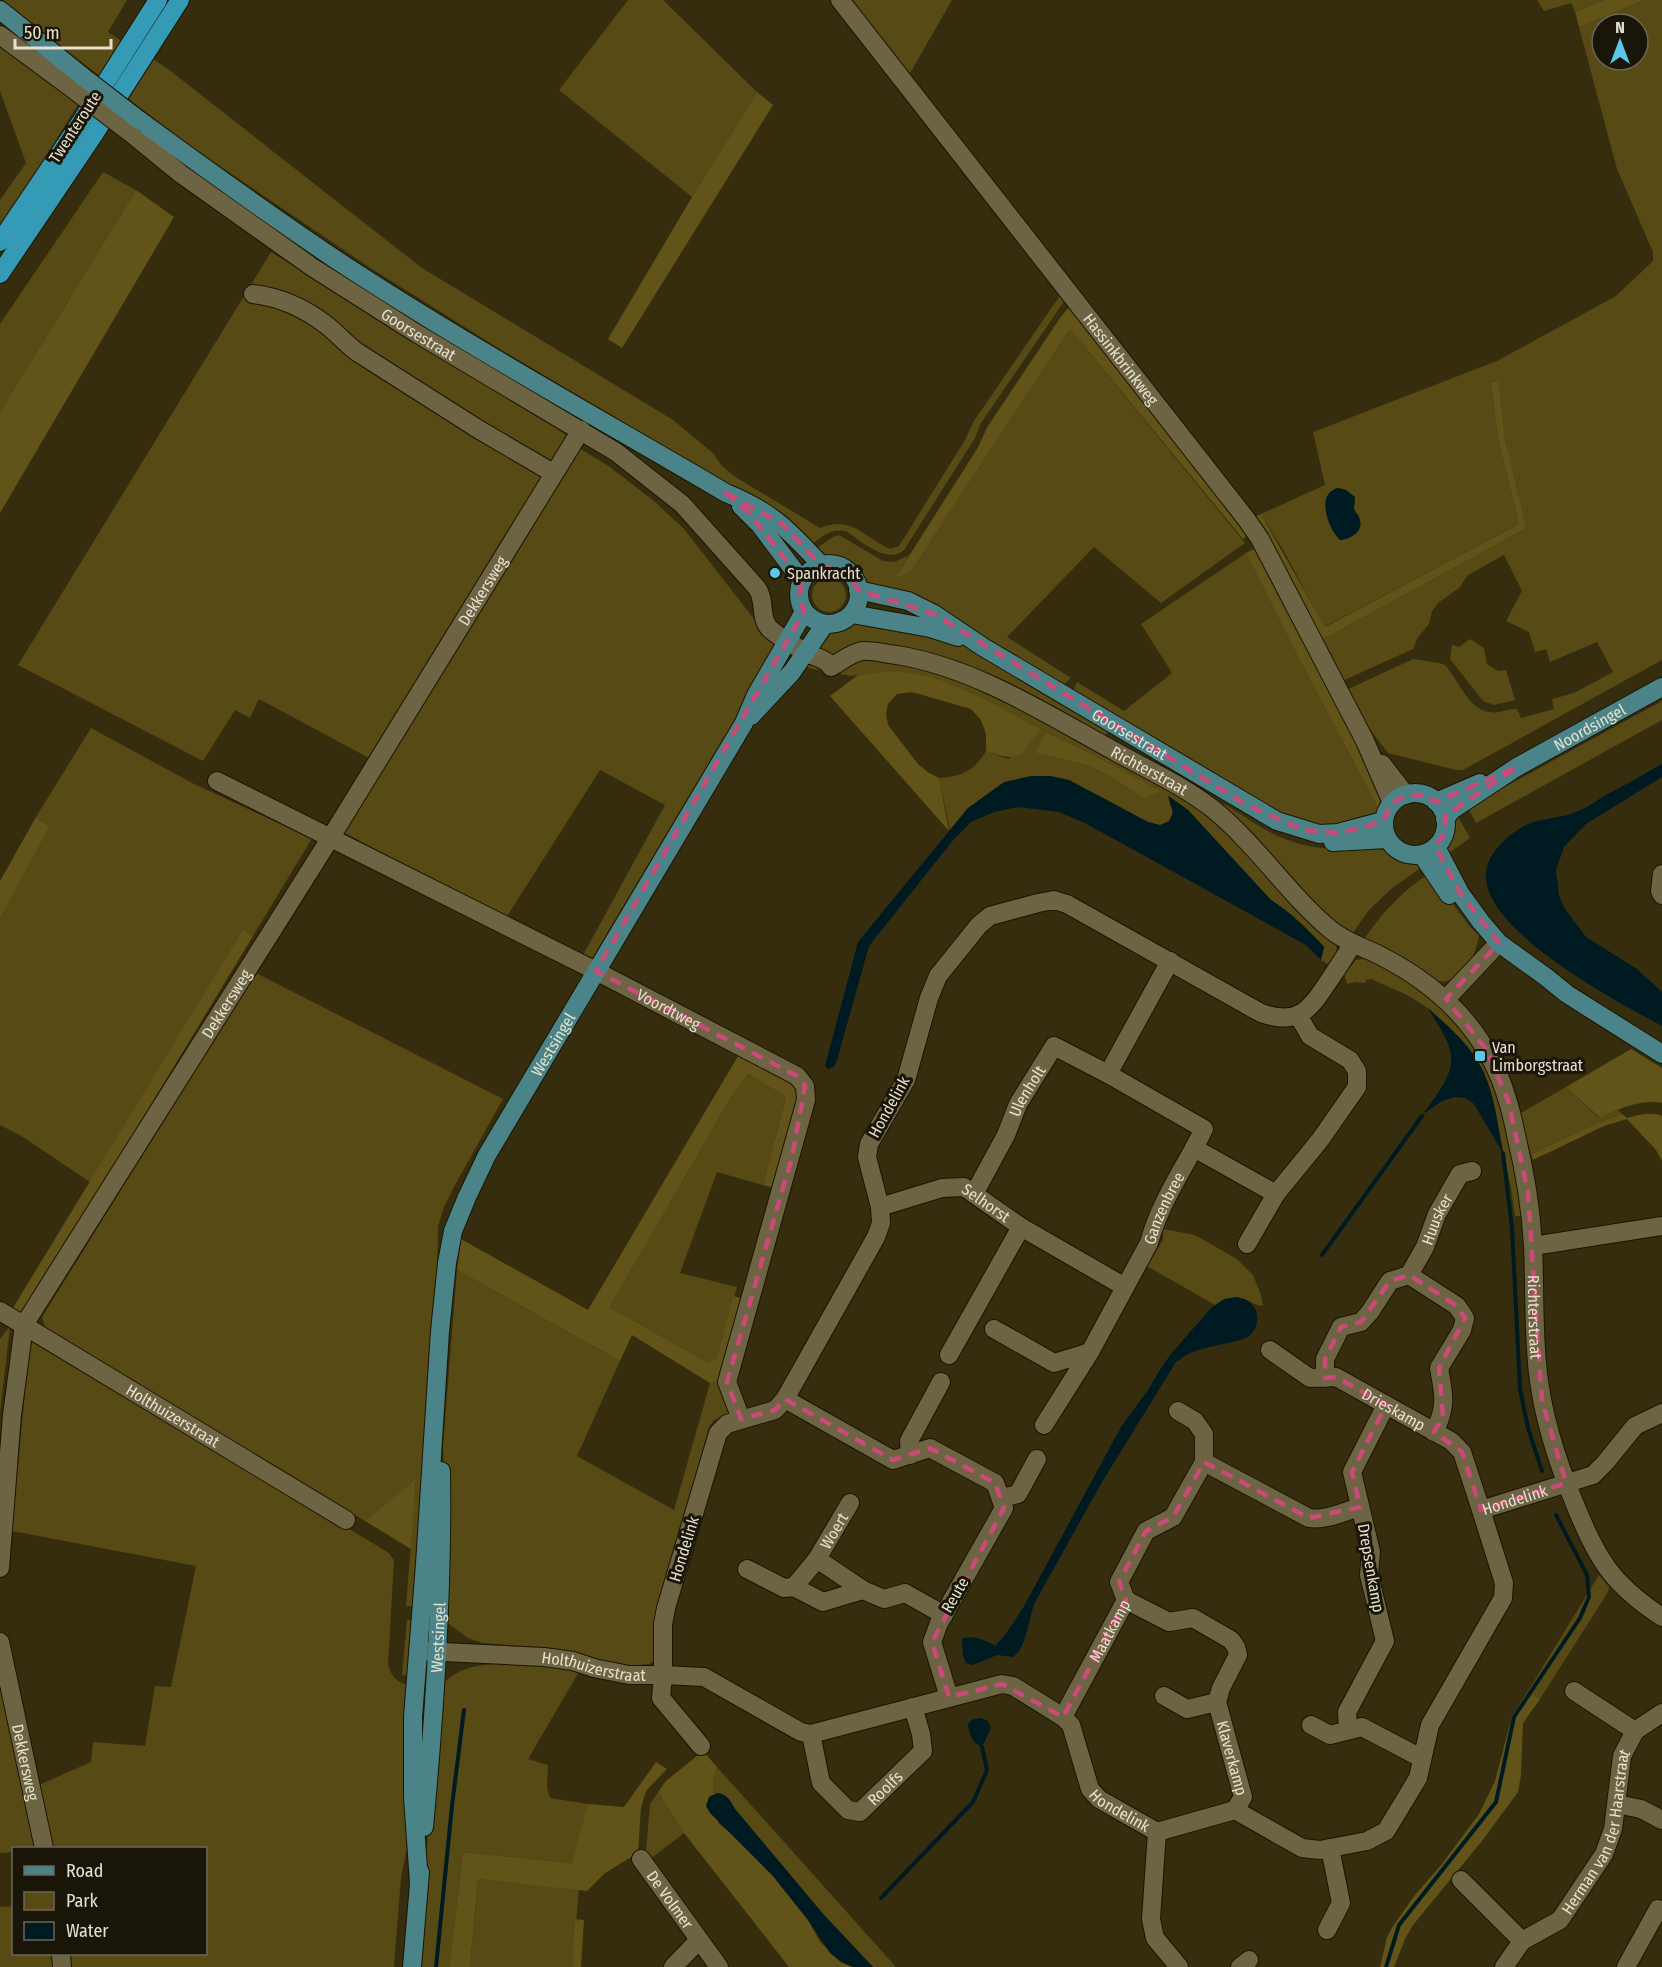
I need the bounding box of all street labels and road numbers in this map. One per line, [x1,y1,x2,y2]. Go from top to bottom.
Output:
street label: Twenteroute [45,88,105,166]
street label: Goorsestraat [378,304,460,365]
street label: Hassinkbrinkweg [1079,310,1163,409]
street label: Dekkersweg [454,552,511,629]
street label: Noordsingel [1550,700,1629,754]
street label: Goorsestraat [1089,704,1172,764]
street label: Richterstraat [1108,742,1192,799]
street label: Dekkersweg [197,965,255,1042]
street label: Voordtweg [634,984,704,1034]
street label: Westsingel [527,1009,579,1080]
street label: Ulenholt [1005,1061,1050,1119]
street label: Hondelink [864,1073,914,1141]
street label: Ganzenbree [1140,1169,1188,1247]
street label: Selhorst [958,1179,1015,1226]
street label: Huusker [1417,1190,1456,1247]
street label: Richterstraat [1524,1275,1546,1361]
street label: Holthuizerstraat [123,1380,224,1451]
street label: Drieskamp [1359,1384,1429,1434]
street label: Hondelink [1480,1480,1550,1519]
street label: Woert [816,1508,852,1552]
street label: Hondelink [665,1514,703,1584]
street label: Drepsenkamp [1354,1522,1388,1614]
street label: Reute [937,1574,973,1616]
street label: Maatkamp [1085,1596,1134,1665]
street label: Westsingel [427,1602,449,1673]
street label: Holthuizerstraat [541,1647,646,1685]
street label: Klaverkamp [1213,1718,1252,1797]
street label: Dekkersweg [8,1722,43,1803]
street label: Herman van der Haarstraat [1557,1745,1634,1918]
street label: Roolfs [863,1767,906,1809]
street label: Hondelink [1085,1785,1154,1836]
street label: De Volmer [643,1867,698,1933]

